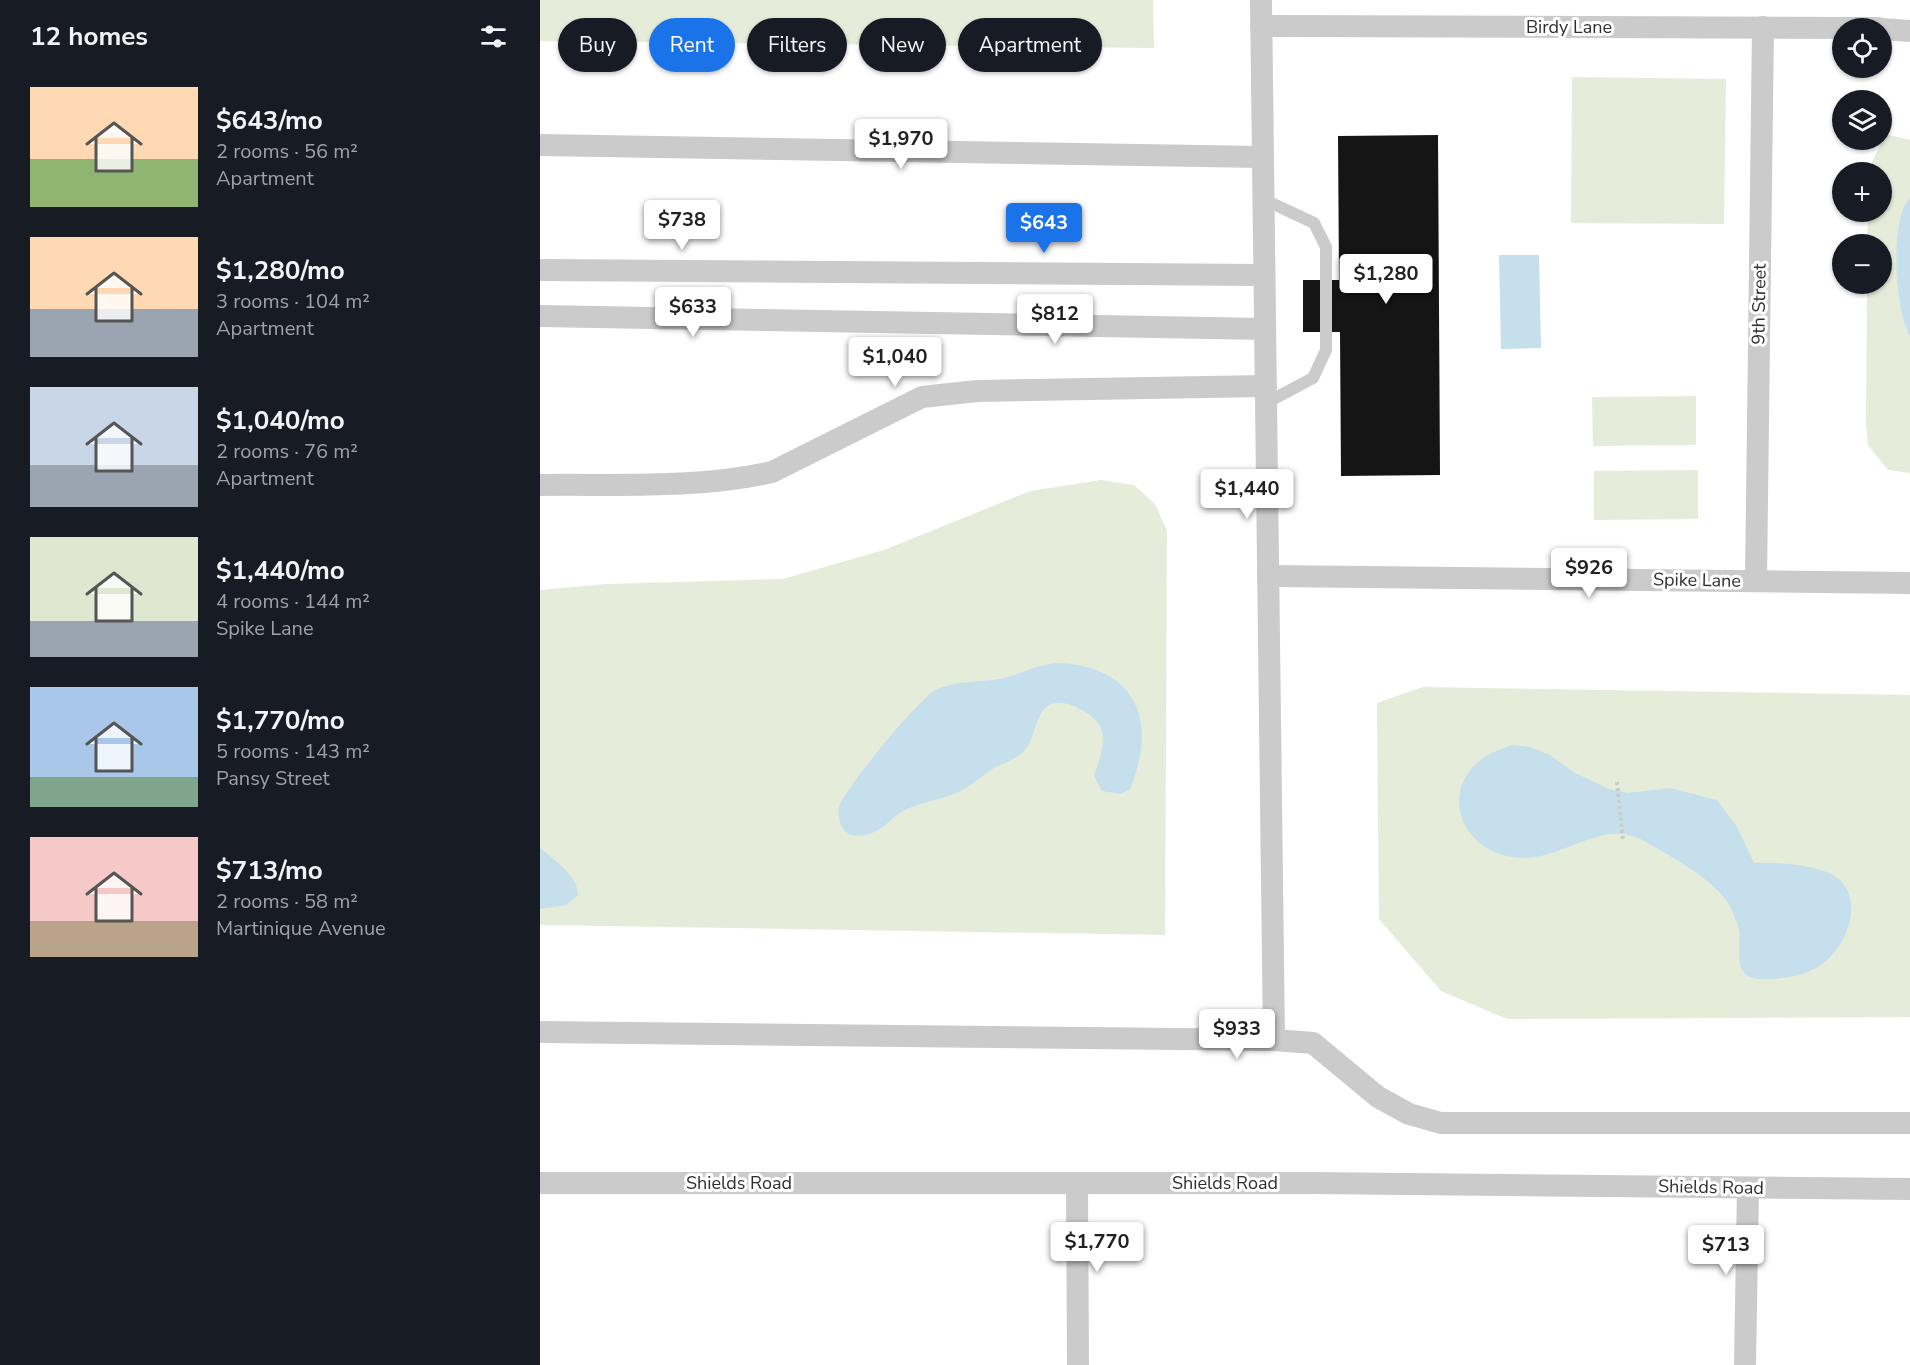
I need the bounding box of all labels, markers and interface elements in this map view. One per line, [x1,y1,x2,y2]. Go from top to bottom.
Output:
street label: Birdy Lane [1526,15,1612,39]
chip: Buy [558,18,637,72]
chip: Rent [649,18,735,72]
chip: Filters [747,18,847,72]
chip: New [859,18,946,72]
chip: Apartment [958,18,1102,72]
map controls [1832,18,1892,294]
button: locate [1832,18,1892,78]
text: 12 homes [30,19,148,54]
icon: filters [477,20,510,53]
button: layers [1832,90,1892,150]
text: $643/mo [216,103,323,138]
icon: home [78,111,150,183]
pin: $1,970 [852,119,950,170]
text: $1,970 [869,125,933,152]
text: 2 rooms · 56 m² [216,138,358,165]
button: + [1832,162,1892,222]
text: Apartment [216,165,314,192]
pin: $738 [646,200,718,251]
pin: $643 [1008,203,1080,254]
text: $738 [658,206,706,233]
text: $643 [1020,209,1068,236]
button: − [1832,234,1892,294]
text: $1,280/mo [216,253,345,288]
pin: $1,280 [1337,254,1435,305]
text: $1,280 [1354,260,1418,287]
icon: home [78,261,150,333]
street label: 9th Street [1746,263,1772,345]
pin: $633 [657,287,729,338]
text: 3 rooms · 104 m² [216,288,370,315]
text: $633 [669,293,717,320]
pin: $812 [1019,294,1091,345]
text: $812 [1031,300,1079,327]
text: Apartment [216,315,314,342]
pin: $1,040 [846,337,944,388]
text: $1,040 [863,343,927,370]
text: $1,040/mo [216,403,345,438]
icon: home [78,411,150,483]
text: 2 rooms · 76 m² [216,438,358,465]
text: Apartment [216,465,314,492]
pin: $1,440 [1198,469,1296,520]
text: $1,440 [1215,475,1279,502]
pin: $926 [1553,548,1625,599]
text: $1,440/mo [216,553,345,588]
text: $926 [1565,554,1613,581]
icon: home [78,561,150,633]
street label: Spike Lane [1653,567,1741,593]
text: 4 rooms · 144 m² [216,588,370,615]
text: Spike Lane [216,615,314,642]
text: $1,770/mo [216,703,345,738]
icon: home [78,711,150,783]
text: 5 rooms · 143 m² [216,738,370,765]
text: Pansy Street [216,765,330,792]
text: $713/mo [216,853,323,888]
icon: home [78,861,150,933]
text: 2 rooms · 58 m² [216,888,358,915]
text: Martinique Avenue [216,915,386,942]
pin: $933 [1201,1009,1273,1060]
text: $933 [1213,1015,1261,1042]
street label: Shields Road [686,1171,792,1195]
street label: Shields Road [1172,1171,1278,1195]
street label: Shields Road [1658,1174,1764,1200]
pin: $1,770 [1048,1222,1146,1273]
pin: $713 [1690,1225,1762,1276]
text: $1,770 [1065,1228,1129,1255]
text: $713 [1702,1231,1750,1258]

